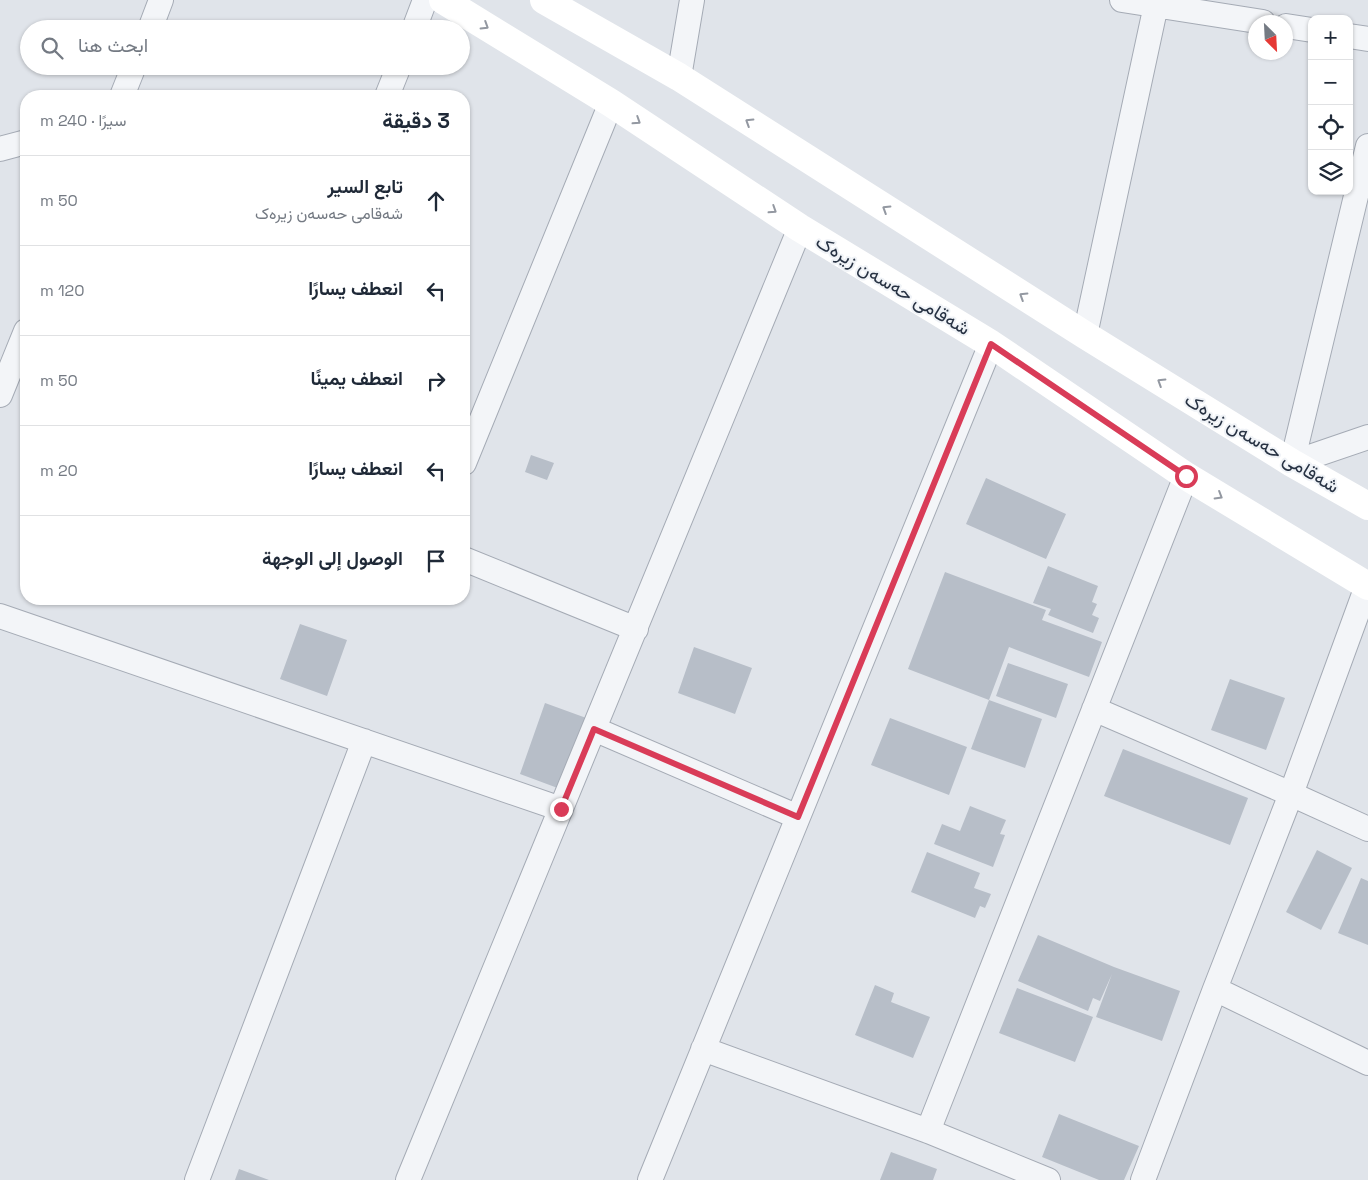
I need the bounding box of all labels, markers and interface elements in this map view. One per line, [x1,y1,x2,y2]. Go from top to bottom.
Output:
north arrow [1248,15,1293,60]
map controls [1308,15,1353,195]
button: + [1308,15,1353,60]
one-way arrow [479,19,488,29]
search box [20,20,470,75]
text: ابحث هنا [78,33,148,58]
icon: search [38,34,66,62]
button: − [1308,60,1353,105]
button: locate [1308,105,1353,150]
text: 3 دقيقة [382,107,450,134]
text: سيرًا · 240 m [40,110,126,131]
one-way arrow [632,114,641,124]
one-way arrow [745,119,755,128]
button: layers [1308,150,1353,195]
text: تابع السير [327,174,403,199]
icon: ahead [422,187,450,215]
text: 50 m [40,190,78,211]
text: شەقامی حەسەن زیرەک [255,203,403,224]
one-way arrow [767,204,777,213]
one-way arrow [883,206,892,215]
street label: شەقامی حەسەن زیرەک [811,229,975,341]
text: انعطف يسارًا [308,276,403,301]
icon: left [422,277,450,305]
text: 120 m [40,280,84,301]
one-way arrow [1020,293,1029,302]
text: انعطف يمينًا [311,366,403,391]
icon: right [422,367,450,395]
text: 50 m [40,370,78,391]
one-way arrow [1158,379,1167,389]
street label: شەقامی حەسەن زیرەک [1180,387,1344,499]
text: انعطف يسارًا [308,456,403,481]
icon: left [422,457,450,485]
text: 20 m [40,460,78,481]
route start [1175,465,1198,488]
one-way arrow [1214,490,1223,500]
text: الوصول إلى الوجهة [262,546,403,571]
icon: arrive [422,547,450,575]
route end [550,798,573,821]

